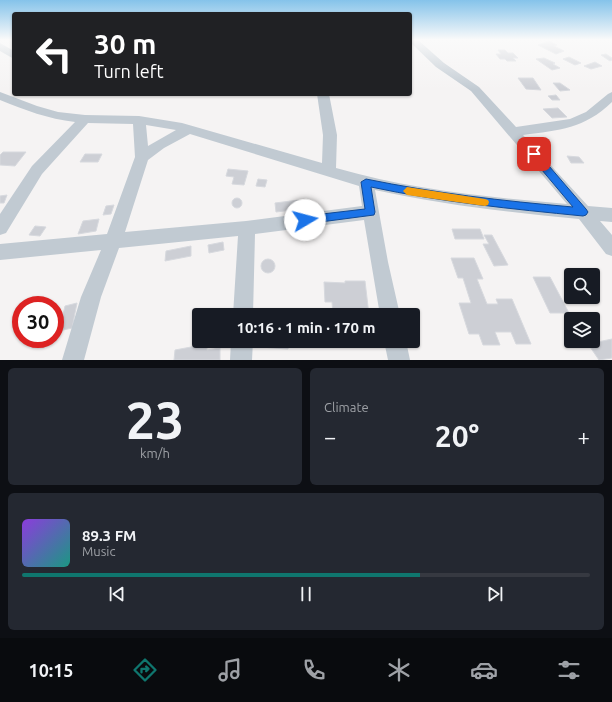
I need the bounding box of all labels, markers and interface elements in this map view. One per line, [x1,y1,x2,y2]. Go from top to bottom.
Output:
icon: left [28,28,80,80]
text: 30 m [94,28,156,59]
text: Turn left [94,61,164,81]
pin [517,137,551,171]
icon: arrive [523,143,545,165]
position arrow [284,199,326,241]
map controls [564,268,600,348]
button: search [564,268,600,304]
speed limit sign: 30 [12,296,64,348]
button: layers [564,312,600,348]
text: 10:16 · 1 min · 170 m [237,319,375,336]
text: 23 [126,391,184,449]
text: Climate [324,400,369,414]
text: 20° [435,419,479,453]
text: − [324,424,336,449]
text: + [578,424,590,449]
text: km/h [140,446,170,460]
text: 89.3 FM [82,527,136,544]
text: Music [82,544,116,558]
icon: previous [106,583,128,605]
icon: pause [295,583,317,605]
icon: next [484,583,506,605]
icon: directions [131,656,159,684]
icon: music [216,656,244,684]
icon: phone [300,656,328,684]
icon: climate [385,656,413,684]
icon: car [470,656,498,684]
icon: filters [555,656,583,684]
text: 10:15 [28,660,74,680]

